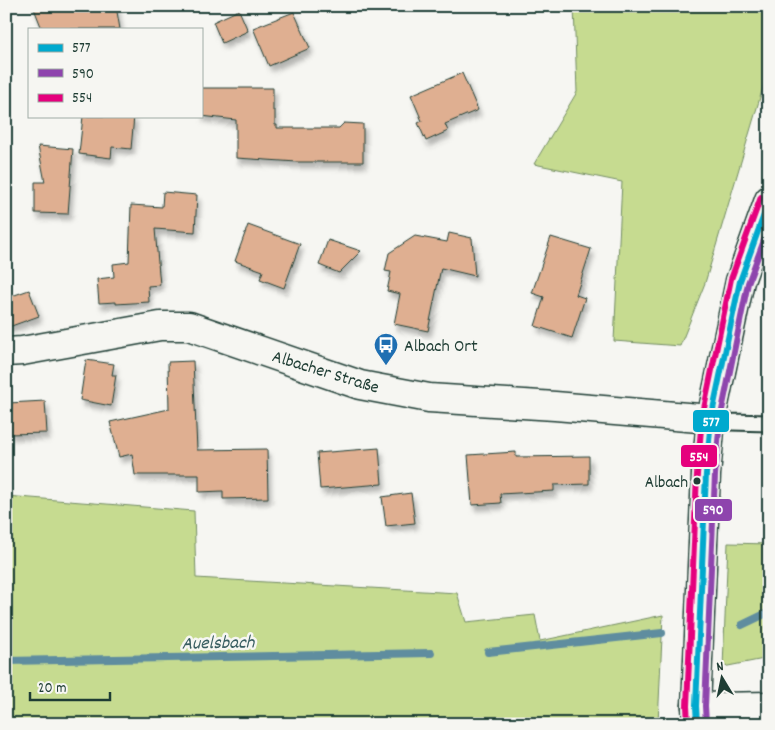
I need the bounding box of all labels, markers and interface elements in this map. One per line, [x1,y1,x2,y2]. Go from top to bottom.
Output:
legend [28,28,202,118]
text: 577 [72,38,91,60]
text: 590 [72,64,94,86]
text: 554 [72,88,92,110]
bus stop icon: Albach Ort [373,332,399,366]
place label: Albach Ort [404,335,478,360]
street label: Albacher Straße [269,345,382,402]
line badge: 577 [692,409,730,433]
text: 577 [702,413,720,433]
line badge: 554 [680,444,718,468]
text: 554 [690,448,709,468]
place label: Albach [645,472,688,496]
marker: Albach [692,476,702,486]
line badge: 590 [694,498,733,522]
text: 590 [703,501,723,521]
water label: Auelsbach [181,630,256,659]
north arrow [698,652,748,702]
text: N [715,657,725,678]
scale bar [30,670,110,702]
text: 20 m [38,678,66,700]

